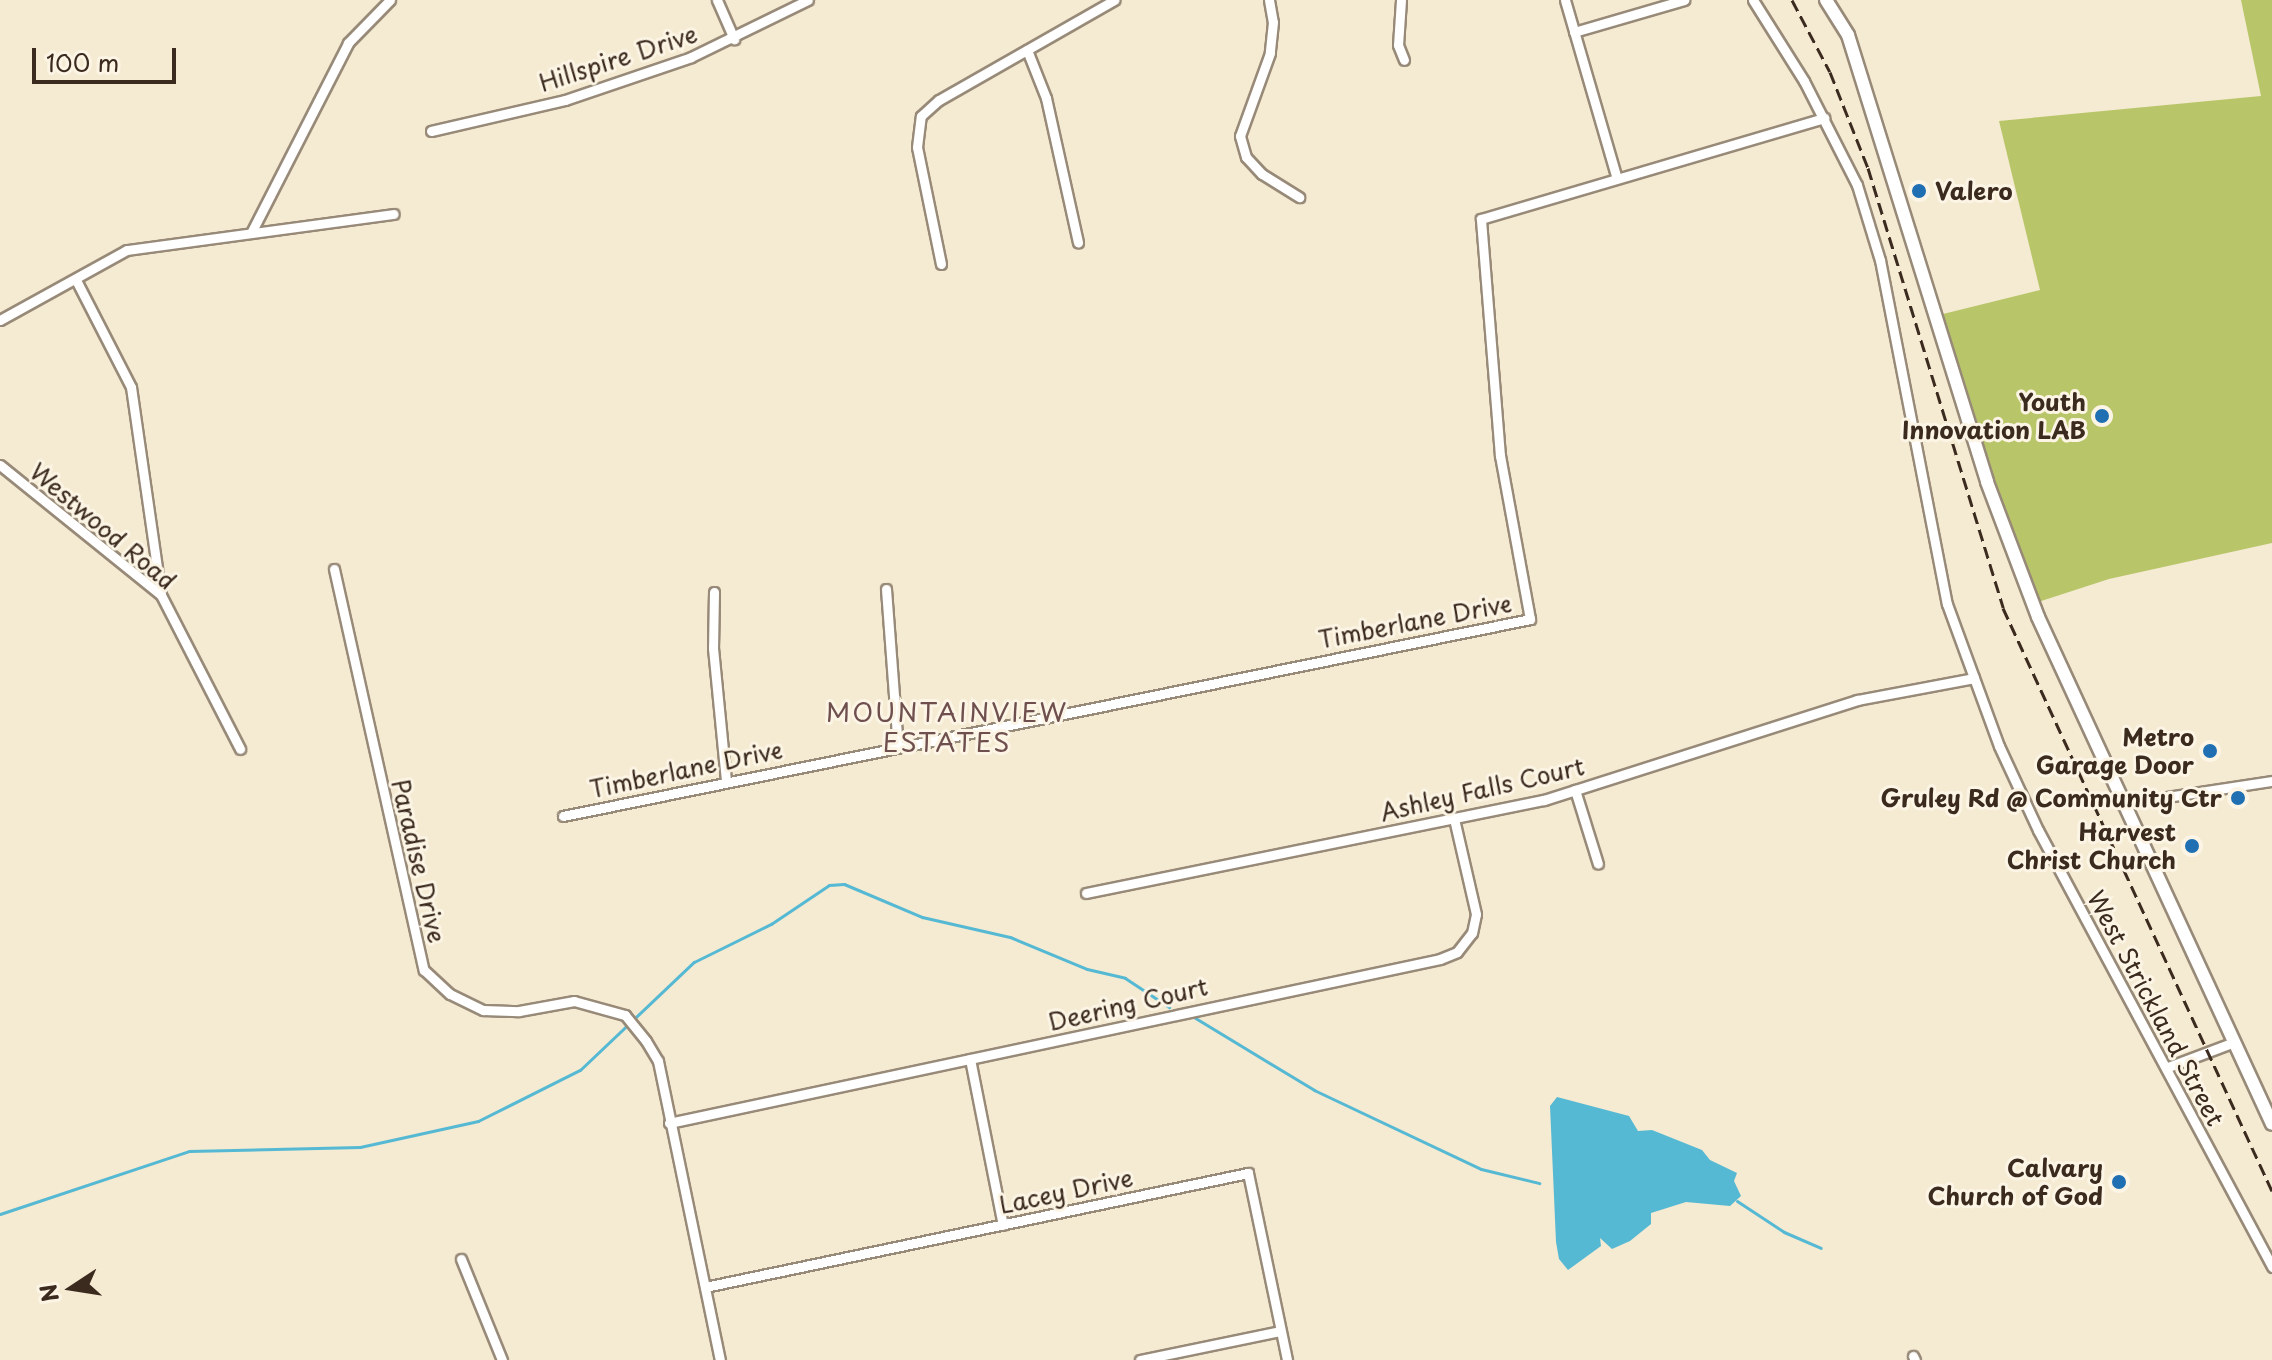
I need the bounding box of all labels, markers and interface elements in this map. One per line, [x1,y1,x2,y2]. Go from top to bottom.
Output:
street label: Hillspire Drive [536,19,700,97]
scale bar [36,32,180,82]
text: 100 m [46,44,119,80]
place label: Valero [1935,177,2013,205]
marker: Valero [1910,182,1928,200]
place label: Youth Innovation LAB [1901,388,2086,444]
marker: Youth Innovation LAB [2093,407,2111,425]
street label: Westwood Road [24,456,182,596]
street label: Timberlane Drive [1315,588,1515,654]
district label: MOUNTAINVIEW ESTATES [825,696,1069,758]
place label: Metro Garage Door [2036,723,2194,779]
street label: Timberlane Drive [586,734,786,804]
marker: Metro Garage Door [2201,742,2219,760]
street label: Ashley Falls Court [1376,751,1588,827]
street label: Paradise Drive [386,777,452,945]
place label: Gruley Rd @ Community Ctr [1876,784,2222,812]
marker: Gruley Rd @ Community Ctr [2229,789,2247,807]
place label: Harvest Christ Church [2006,818,2176,874]
marker: Harvest Christ Church [2183,837,2201,855]
street label: West Strickland Street [2082,886,2230,1130]
street label: Deering Court [1045,972,1211,1036]
place label: Calvary Church of God [1926,1154,2103,1210]
street label: Lacey Drive [997,1163,1135,1219]
marker: Calvary Church of God [2110,1173,2128,1191]
north arrow [32,1248,112,1328]
text: N [30,1281,66,1305]

